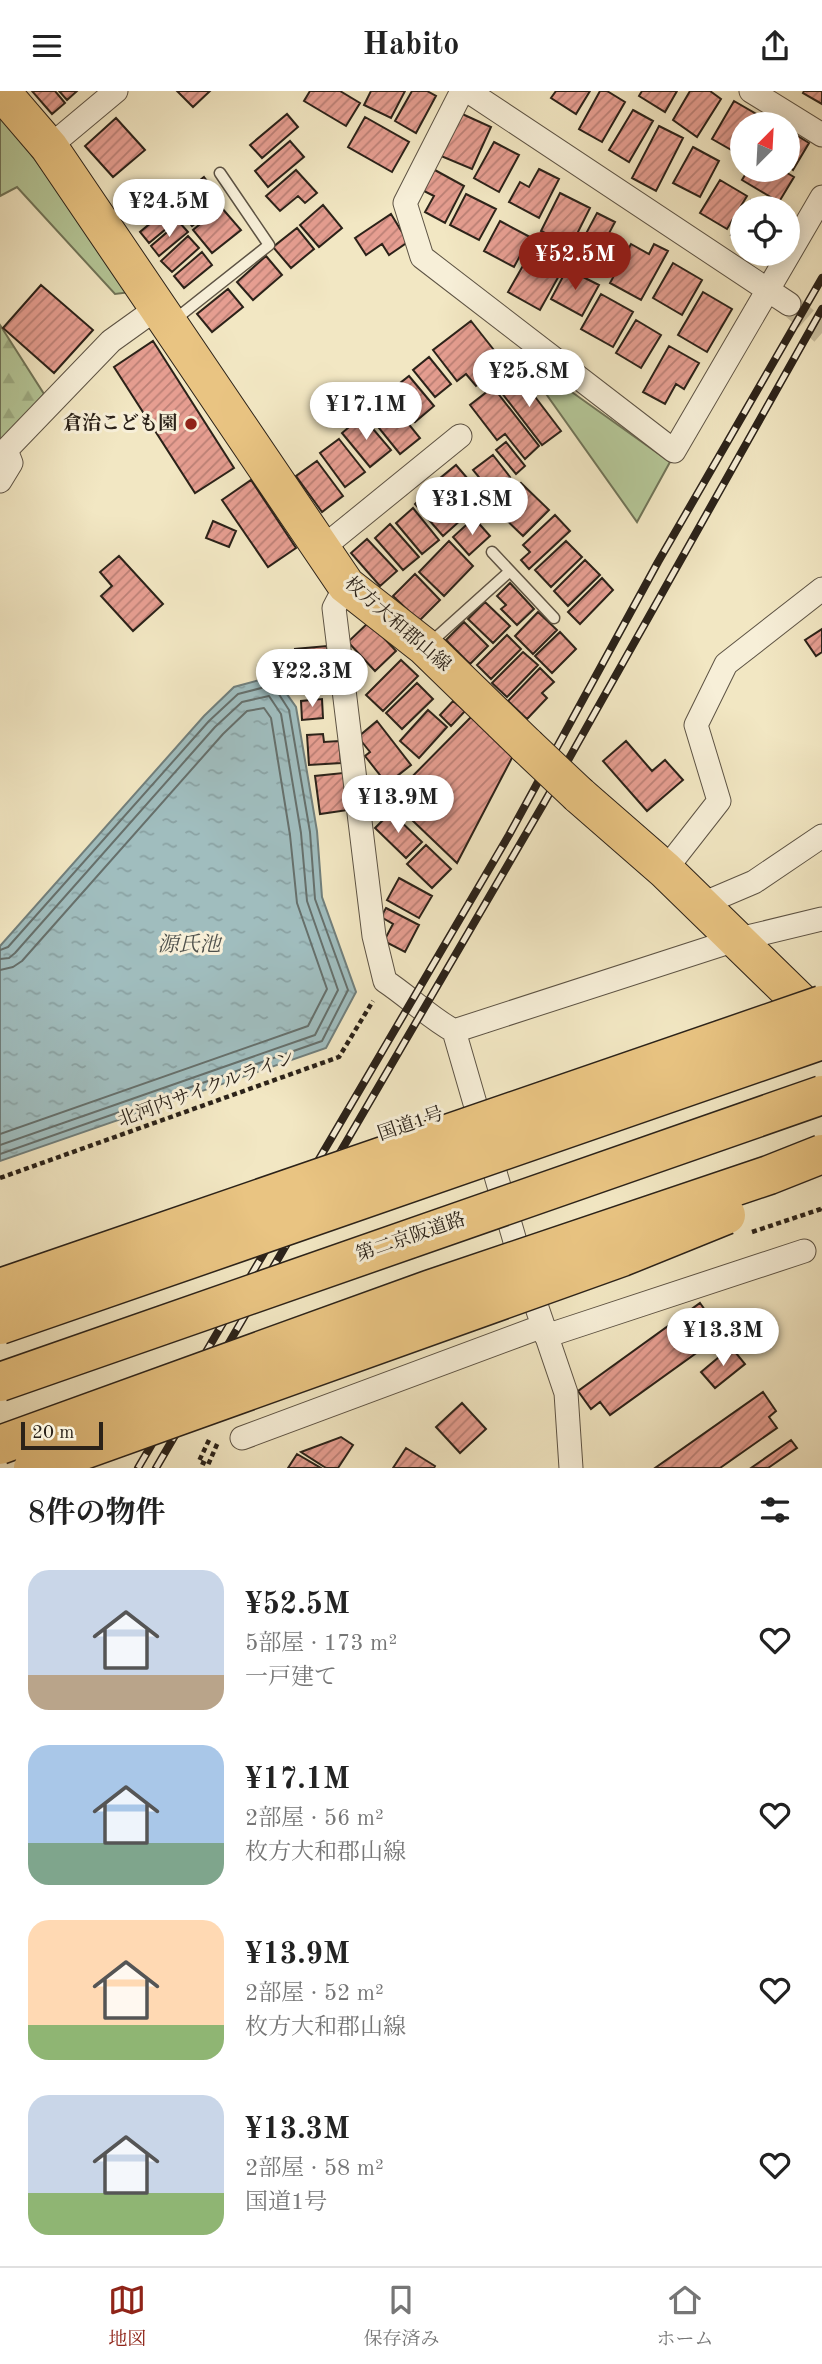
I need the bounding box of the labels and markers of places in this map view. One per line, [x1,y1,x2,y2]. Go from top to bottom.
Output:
pin: ¥24.5M [112,179,226,239]
pin: ¥52.5M [518,233,632,292]
pin: ¥25.8M [472,349,586,409]
pin: ¥17.1M [309,383,423,442]
place label: 倉治こども園 [63,412,177,434]
marker: 倉治こども園 [183,416,199,432]
pin: ¥31.8M [415,477,529,537]
pin: ¥22.3M [255,649,369,709]
pin: ¥13.9M [341,775,455,835]
pin: ¥13.3M [666,1309,780,1368]

